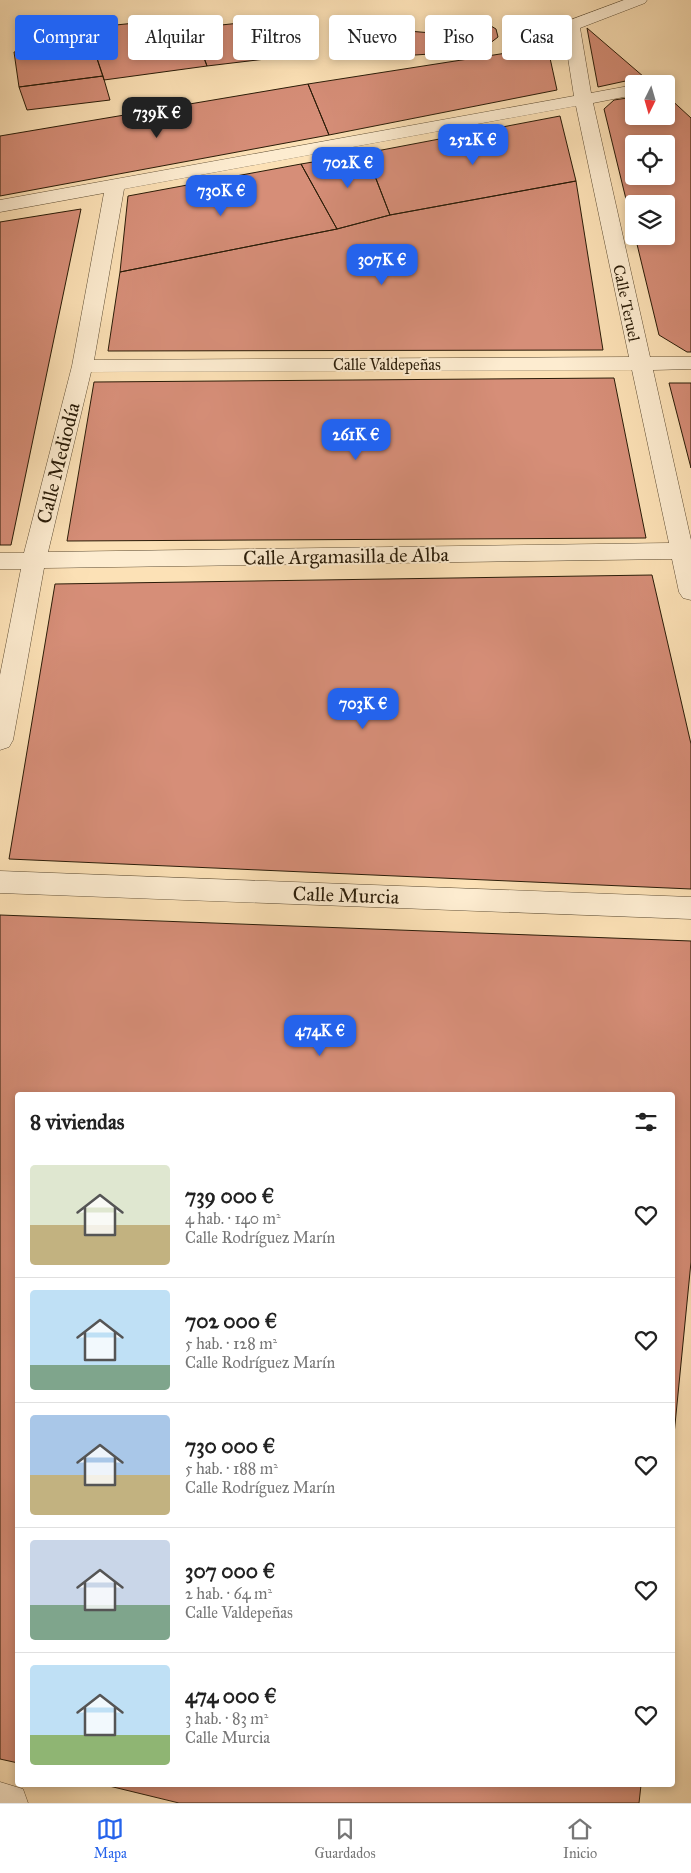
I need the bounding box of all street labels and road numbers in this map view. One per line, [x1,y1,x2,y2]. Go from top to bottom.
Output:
street label: Calle Teruel [609,263,644,344]
street label: Calle Valdepeñas [333,355,441,374]
street label: Calle Mediodía [31,399,85,526]
street label: Calle Argamasilla de Alba [243,542,450,571]
street label: Calle Murcia [292,881,400,909]

